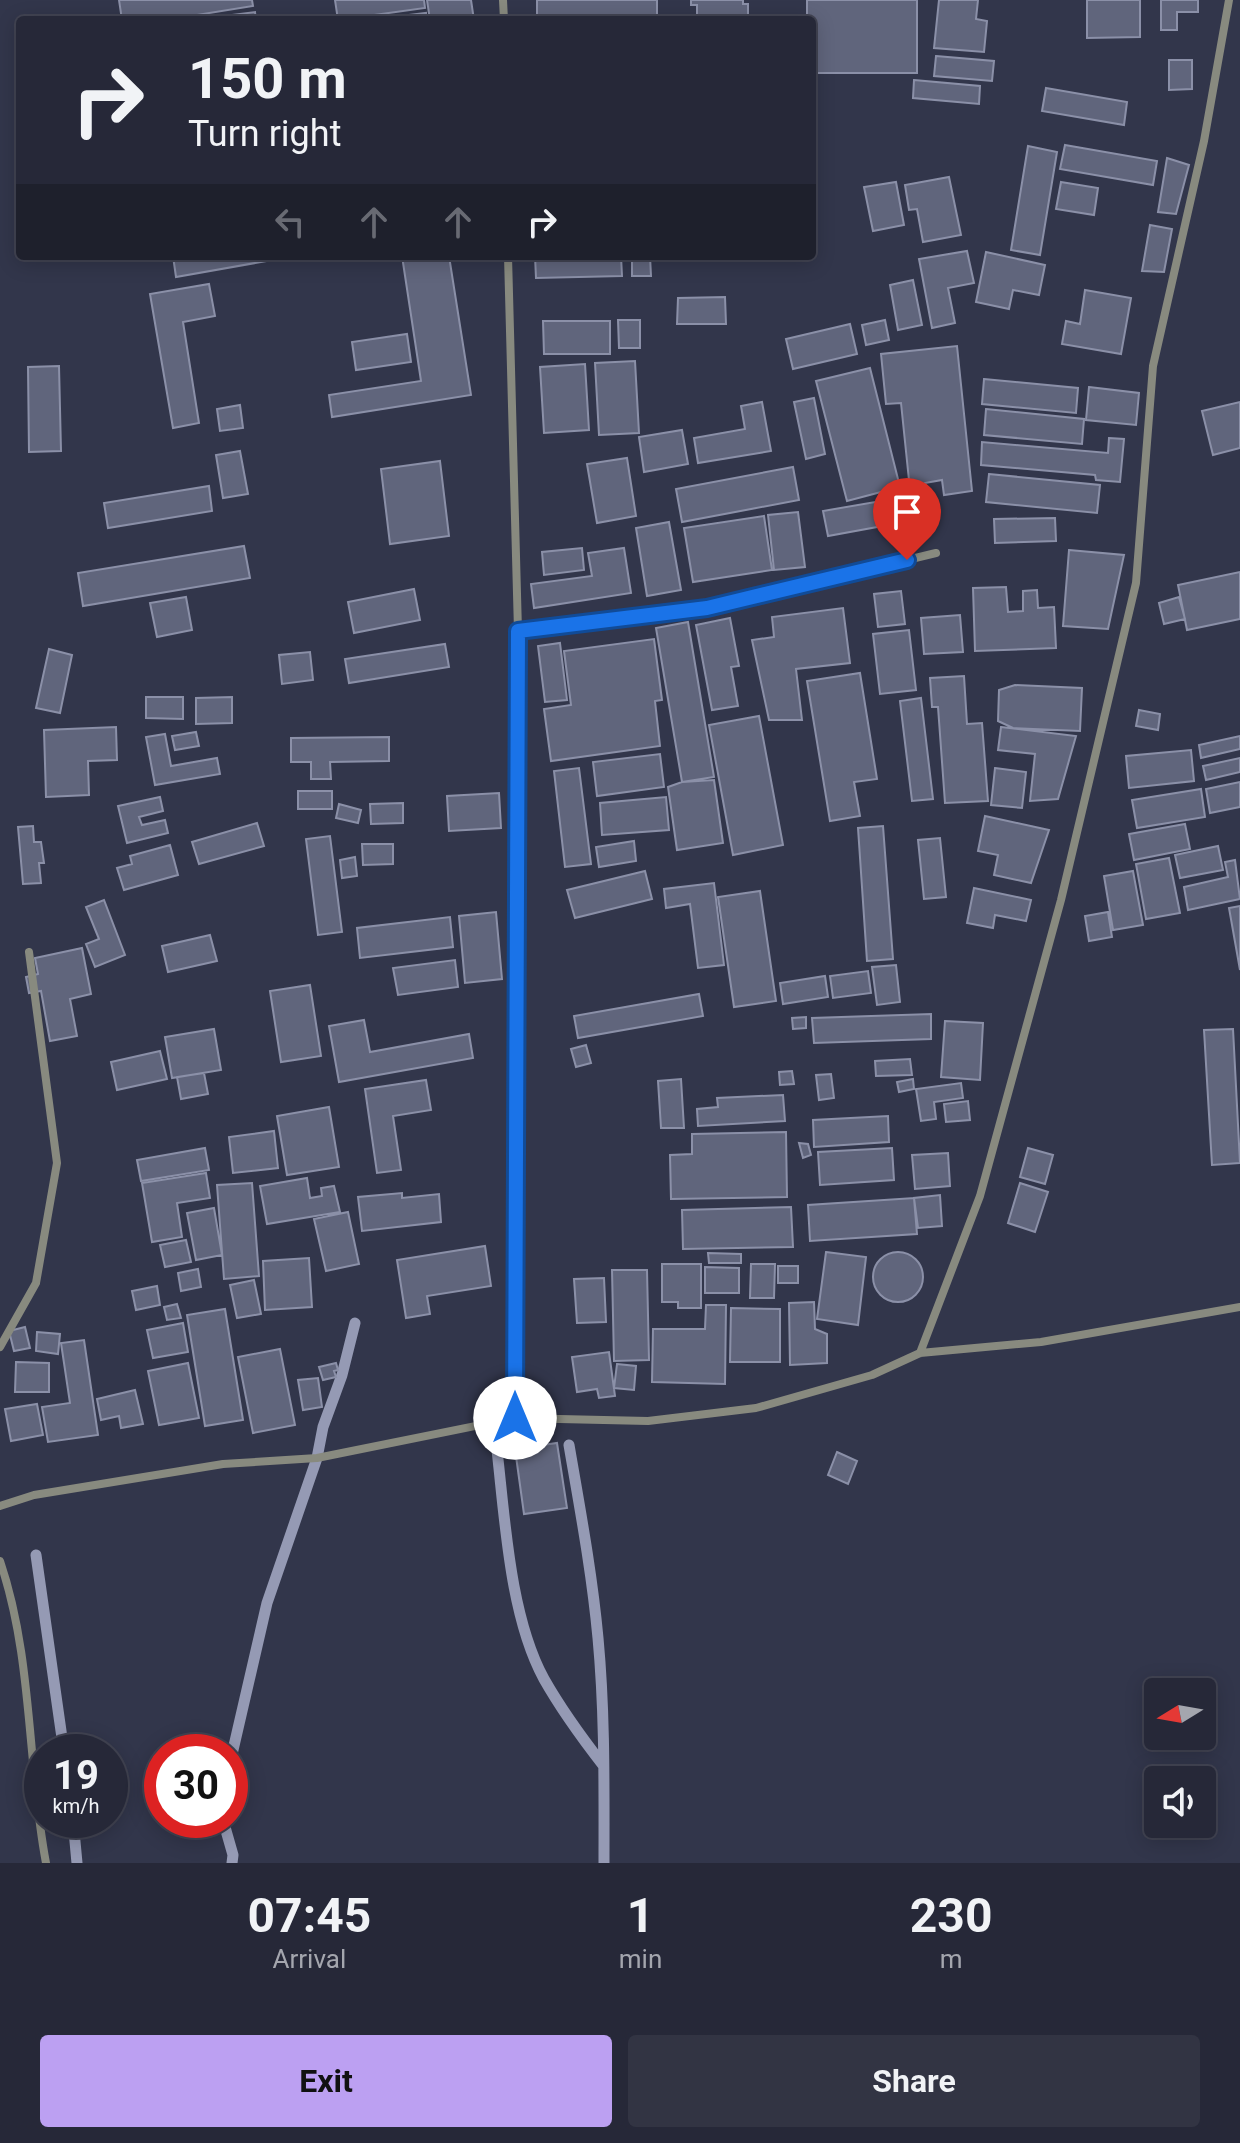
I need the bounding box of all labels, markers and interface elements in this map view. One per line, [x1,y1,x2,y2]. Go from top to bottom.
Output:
text: 150 m [188,46,347,112]
icon: right [56,48,160,152]
text: Turn right [188,113,341,155]
icon: left [268,200,312,244]
icon: ahead [352,200,396,244]
icon: ahead [436,200,480,244]
icon: right [520,200,564,244]
pin [873,478,941,560]
icon: arrive [885,490,929,534]
position arrow [473,1376,557,1460]
north arrow [1144,1678,1216,1750]
map controls [1144,1678,1216,1838]
speed limit sign: 30 [144,1734,248,1838]
text: 19 [53,1752,99,1799]
button: sound [1144,1766,1216,1838]
text: km/h [53,1794,99,1818]
text: 07:45 [248,1887,371,1944]
text: 1 [627,1887,654,1944]
text: 230 [910,1887,992,1944]
text: Arrival [273,1944,346,1974]
text: min [619,1944,662,1974]
text: m [940,1944,963,1974]
button: Exit [40,2035,612,2127]
button: Share [628,2035,1200,2127]

